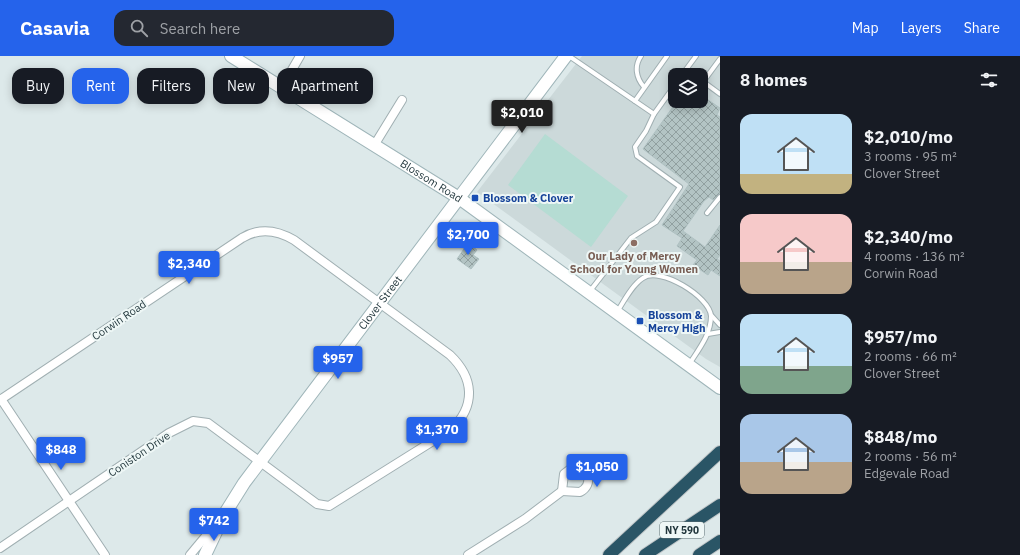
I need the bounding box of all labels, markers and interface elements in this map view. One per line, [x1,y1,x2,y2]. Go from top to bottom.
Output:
search box [114,10,394,46]
text: Casavia [20,16,90,40]
icon: search [128,17,150,39]
text: Search here [160,19,240,38]
text: Map [852,19,879,37]
text: Layers [901,19,942,37]
text: Share [964,19,1000,37]
chip: Buy [12,68,64,104]
chip: Rent [72,68,129,104]
chip: Filters [137,68,205,104]
chip: New [213,68,269,104]
chip: Apartment [277,68,373,104]
map controls [668,68,708,108]
button: layers [668,68,708,108]
text: 8 homes [740,69,807,91]
icon: filters [978,69,1000,91]
pin: $2,010 [489,100,555,134]
text: $2,010 [500,104,544,121]
text: $2,010/mo [864,126,953,148]
icon: home [772,130,820,178]
text: 3 rooms · 95 m² [864,148,957,165]
street label: Blossom Road [398,156,465,205]
text: Clover Street [864,165,940,182]
place label: Blossom & Clover [483,191,574,205]
marker: Blossom & Clover [470,193,480,203]
pin: $2,700 [435,222,501,256]
text: $2,700 [446,226,490,243]
text: $2,340/mo [864,226,953,248]
icon: home [772,230,820,278]
marker: Our Lady of Mercy School for Young Women [629,238,639,248]
text: 4 rooms · 136 m² [864,248,965,265]
place label: Our Lady of Mercy School for Young Women [570,249,698,276]
pin: $2,340 [156,251,222,285]
text: $2,340 [167,255,211,272]
text: Corwin Road [864,265,938,282]
street label: Clover Street [355,273,405,332]
street label: Corwin Road [89,297,149,343]
place label: Blossom & Mercy High [648,308,705,335]
marker: Blossom & Mercy High [635,316,645,326]
text: $957/mo [864,326,937,348]
icon: home [772,330,820,378]
pin: $957 [314,346,362,380]
text: 2 rooms · 66 m² [864,348,957,365]
text: $957 [322,350,354,367]
text: Clover Street [864,365,940,382]
pin: $1,370 [404,417,470,451]
text: $1,370 [415,421,459,438]
text: $848/mo [864,426,937,448]
street label: Coniston Drive [105,428,173,480]
icon: home [772,430,820,478]
pin: $848 [37,437,85,471]
text: $848 [45,441,77,458]
text: 2 rooms · 56 m² [864,448,957,465]
pin: $1,050 [564,454,630,488]
text: $1,050 [575,458,619,475]
text: Edgevale Road [864,465,950,482]
pin: $742 [190,508,238,542]
text: $742 [198,512,230,529]
road number: NY 590 [660,522,704,538]

